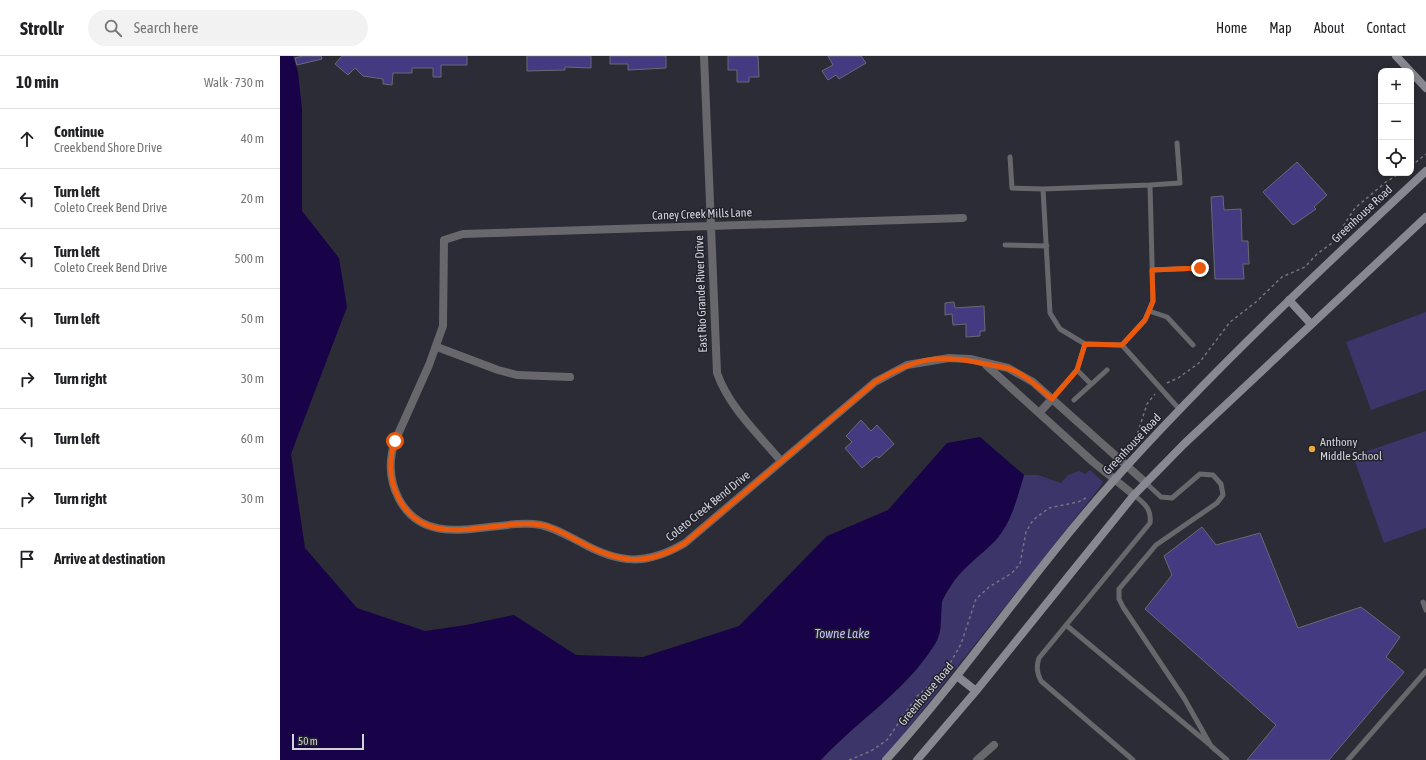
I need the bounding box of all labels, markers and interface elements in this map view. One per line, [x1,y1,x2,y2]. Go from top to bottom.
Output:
search box [88,10,368,46]
text: Strollr [20,17,64,39]
icon: search [102,17,124,39]
text: Search here [134,19,198,36]
text: Home [1216,20,1247,36]
text: Map [1269,20,1292,36]
text: About [1314,20,1345,36]
text: Contact [1367,20,1406,36]
map controls [1378,68,1414,176]
button: + [1378,68,1414,104]
text: 10 min [16,72,59,92]
text: Walk · 730 m [204,75,264,90]
button: − [1378,104,1414,140]
text: Continue [54,123,104,140]
icon: ahead [16,128,38,150]
text: 40 m [241,131,264,146]
text: Creekbend Shore Drive [54,140,162,155]
button: locate [1378,140,1414,176]
street label: Greenhouse Road [1329,182,1395,246]
text: Turn left [54,183,100,200]
icon: left [16,188,38,210]
text: 20 m [241,191,264,206]
text: Coleto Creek Bend Drive [54,200,167,215]
street label: Caney Creek Mills Lane [652,205,752,223]
street label: East Rio Grande River Drive [692,235,710,353]
text: Turn left [54,243,100,260]
icon: left [16,248,38,270]
text: 500 m [235,251,264,266]
route end [1191,259,1209,277]
text: Coleto Creek Bend Drive [54,260,167,275]
icon: left [16,308,38,330]
text: Turn left [54,310,100,327]
text: 50 m [241,311,264,326]
icon: right [16,368,38,390]
text: Turn right [54,370,107,387]
text: 30 m [241,371,264,386]
street label: Greenhouse Road [1100,411,1164,477]
icon: left [16,428,38,450]
text: Turn left [54,430,100,447]
text: 60 m [241,431,264,446]
route start [386,432,404,450]
place label: Anthony Middle School [1320,435,1383,463]
marker: Anthony Middle School [1307,444,1317,454]
street label: Coleto Creek Bend Drive [663,468,753,544]
icon: right [16,488,38,510]
text: Turn right [54,490,107,507]
text: 30 m [241,491,264,506]
icon: arrive [16,548,38,570]
text: Arrive at destination [54,550,165,567]
water label: Towne Lake [814,626,870,641]
street label: Greenhouse Road [896,660,956,728]
scale bar [292,732,364,751]
text: 50 m [298,735,318,747]

